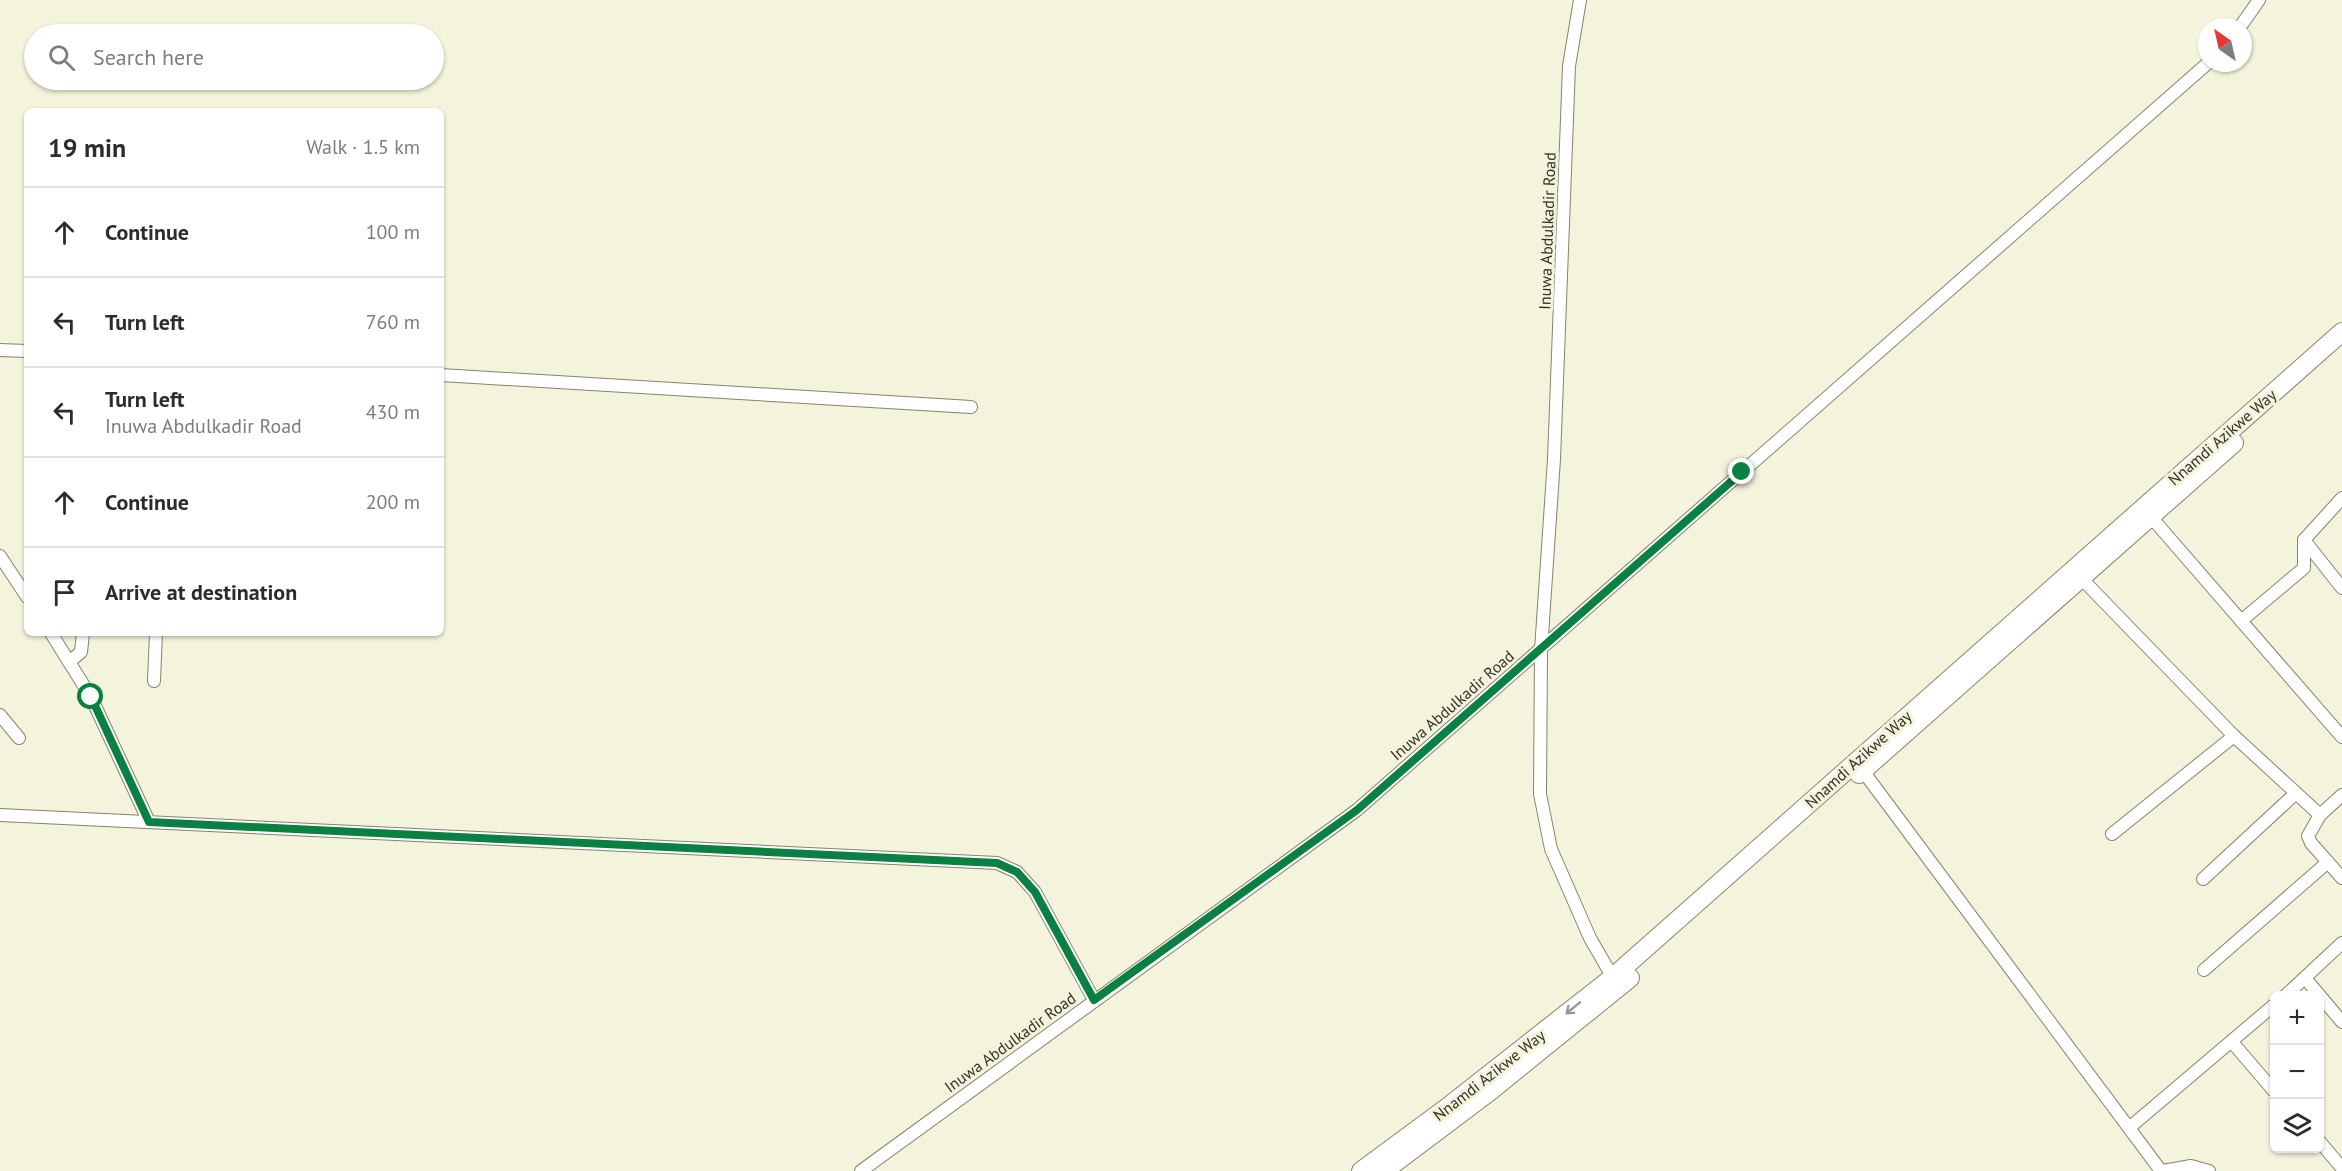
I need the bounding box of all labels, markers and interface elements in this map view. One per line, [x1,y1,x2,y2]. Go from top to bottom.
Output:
north arrow [2198,18,2252,72]
search box [24,24,444,90]
icon: search [45,41,78,74]
text: Search here [93,43,204,71]
text: 19 min [48,131,126,164]
text: Walk · 1.5 km [306,134,420,160]
street label: Inuwa Abdulkadir Road [1534,152,1560,310]
icon: ahead [48,216,81,249]
text: Continue [105,218,189,246]
text: 100 m [366,219,420,245]
icon: left [48,306,81,339]
text: Turn left [105,308,185,336]
text: 760 m [366,309,420,335]
street label: Nnamdi Azikwe Way [2164,384,2281,489]
text: Turn left [105,385,185,413]
icon: left [48,396,81,429]
text: 430 m [366,399,420,425]
text: Inuwa Abdulkadir Road [105,413,302,439]
route end [1728,458,1754,484]
icon: ahead [48,486,81,519]
text: Continue [105,488,189,516]
text: 200 m [366,489,420,515]
icon: arrive [48,576,81,609]
text: Arrive at destination [105,578,297,606]
street label: Inuwa Abdulkadir Road [1386,646,1518,764]
route start [77,683,103,709]
street label: Nnamdi Azikwe Way [1800,705,1916,812]
street label: Inuwa Abdulkadir Road [940,988,1080,1096]
map controls [2270,991,2324,1153]
button: + [2270,991,2324,1045]
one-way arrow [1566,1001,1581,1015]
street label: Nnamdi Azikwe Way [1429,1025,1550,1125]
button: − [2270,1045,2324,1099]
button: layers [2270,1099,2324,1153]

